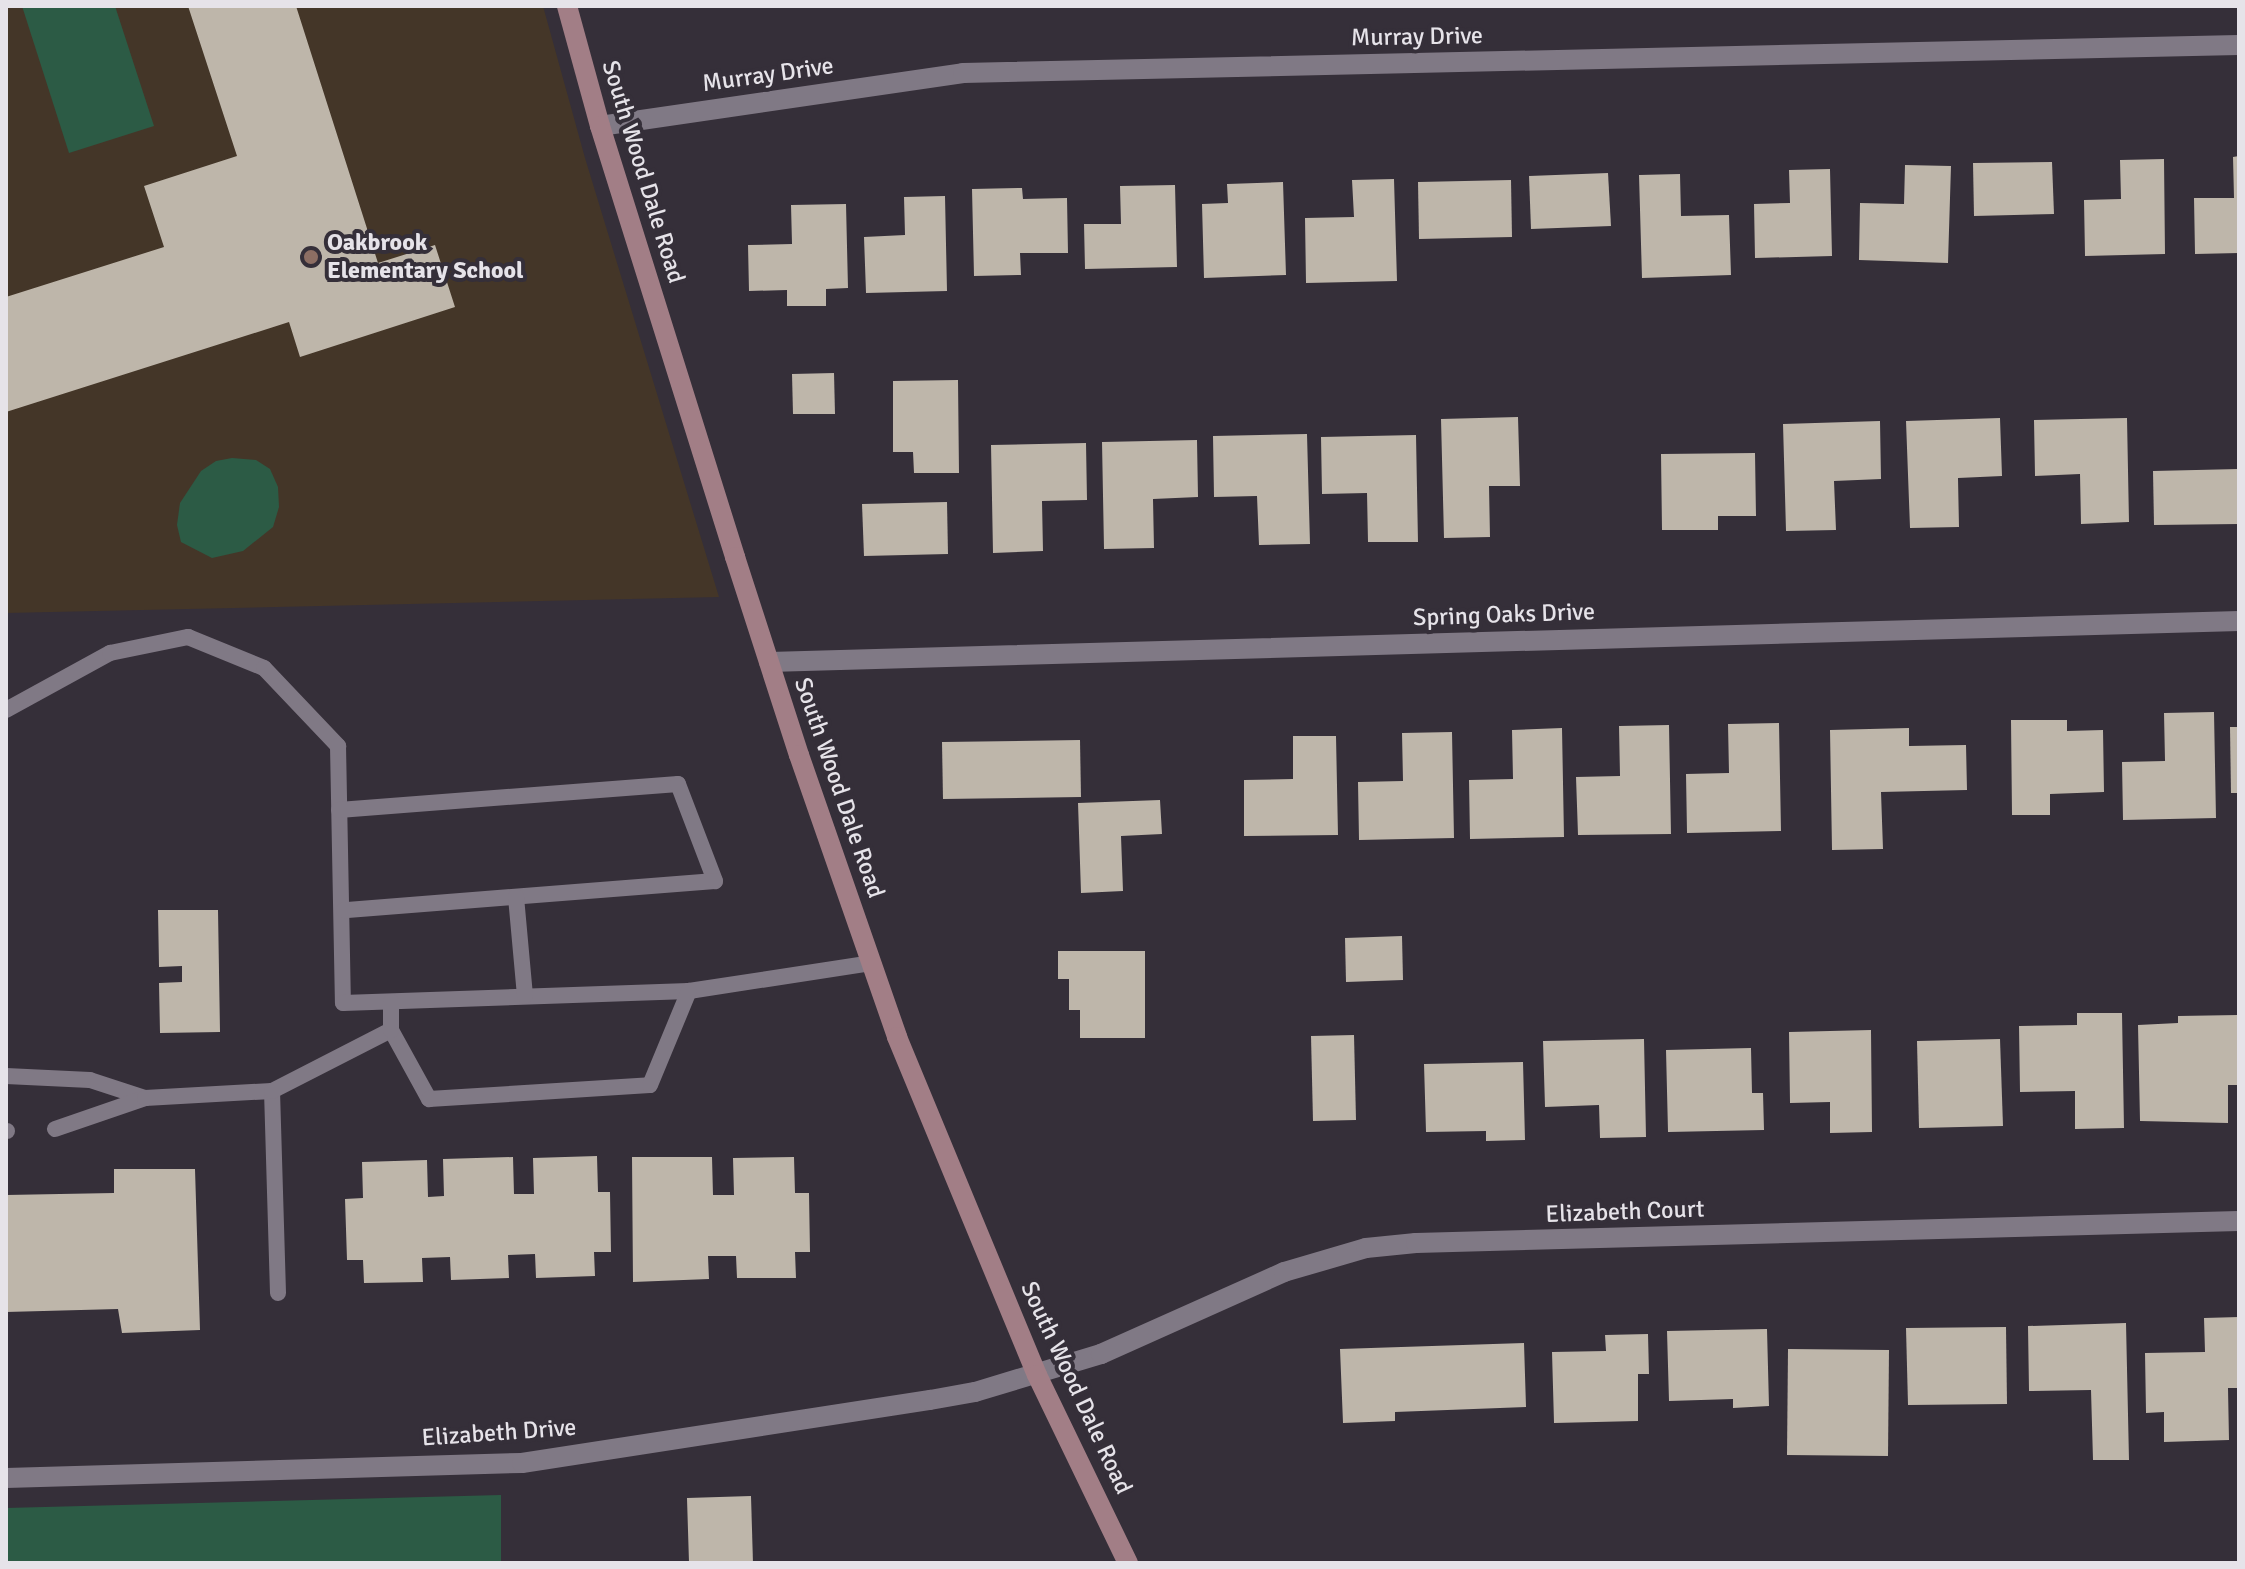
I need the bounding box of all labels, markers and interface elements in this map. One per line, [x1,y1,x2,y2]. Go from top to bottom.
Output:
street label: Murray Drive [1351,21,1483,53]
street label: Murray Drive [701,52,835,98]
street label: South Wood Dale Road [595,57,691,287]
place label: Oakbrook Elementary School [327,229,524,285]
marker: Oakbrook Elementary School [302,248,320,266]
street label: Spring Oaks Drive [1413,597,1595,633]
street label: South Wood Dale Road [788,674,890,902]
street label: Elizabeth Court [1545,1195,1705,1229]
street label: South Wood Dale Road [1014,1277,1138,1499]
street label: Elizabeth Drive [421,1413,577,1453]

